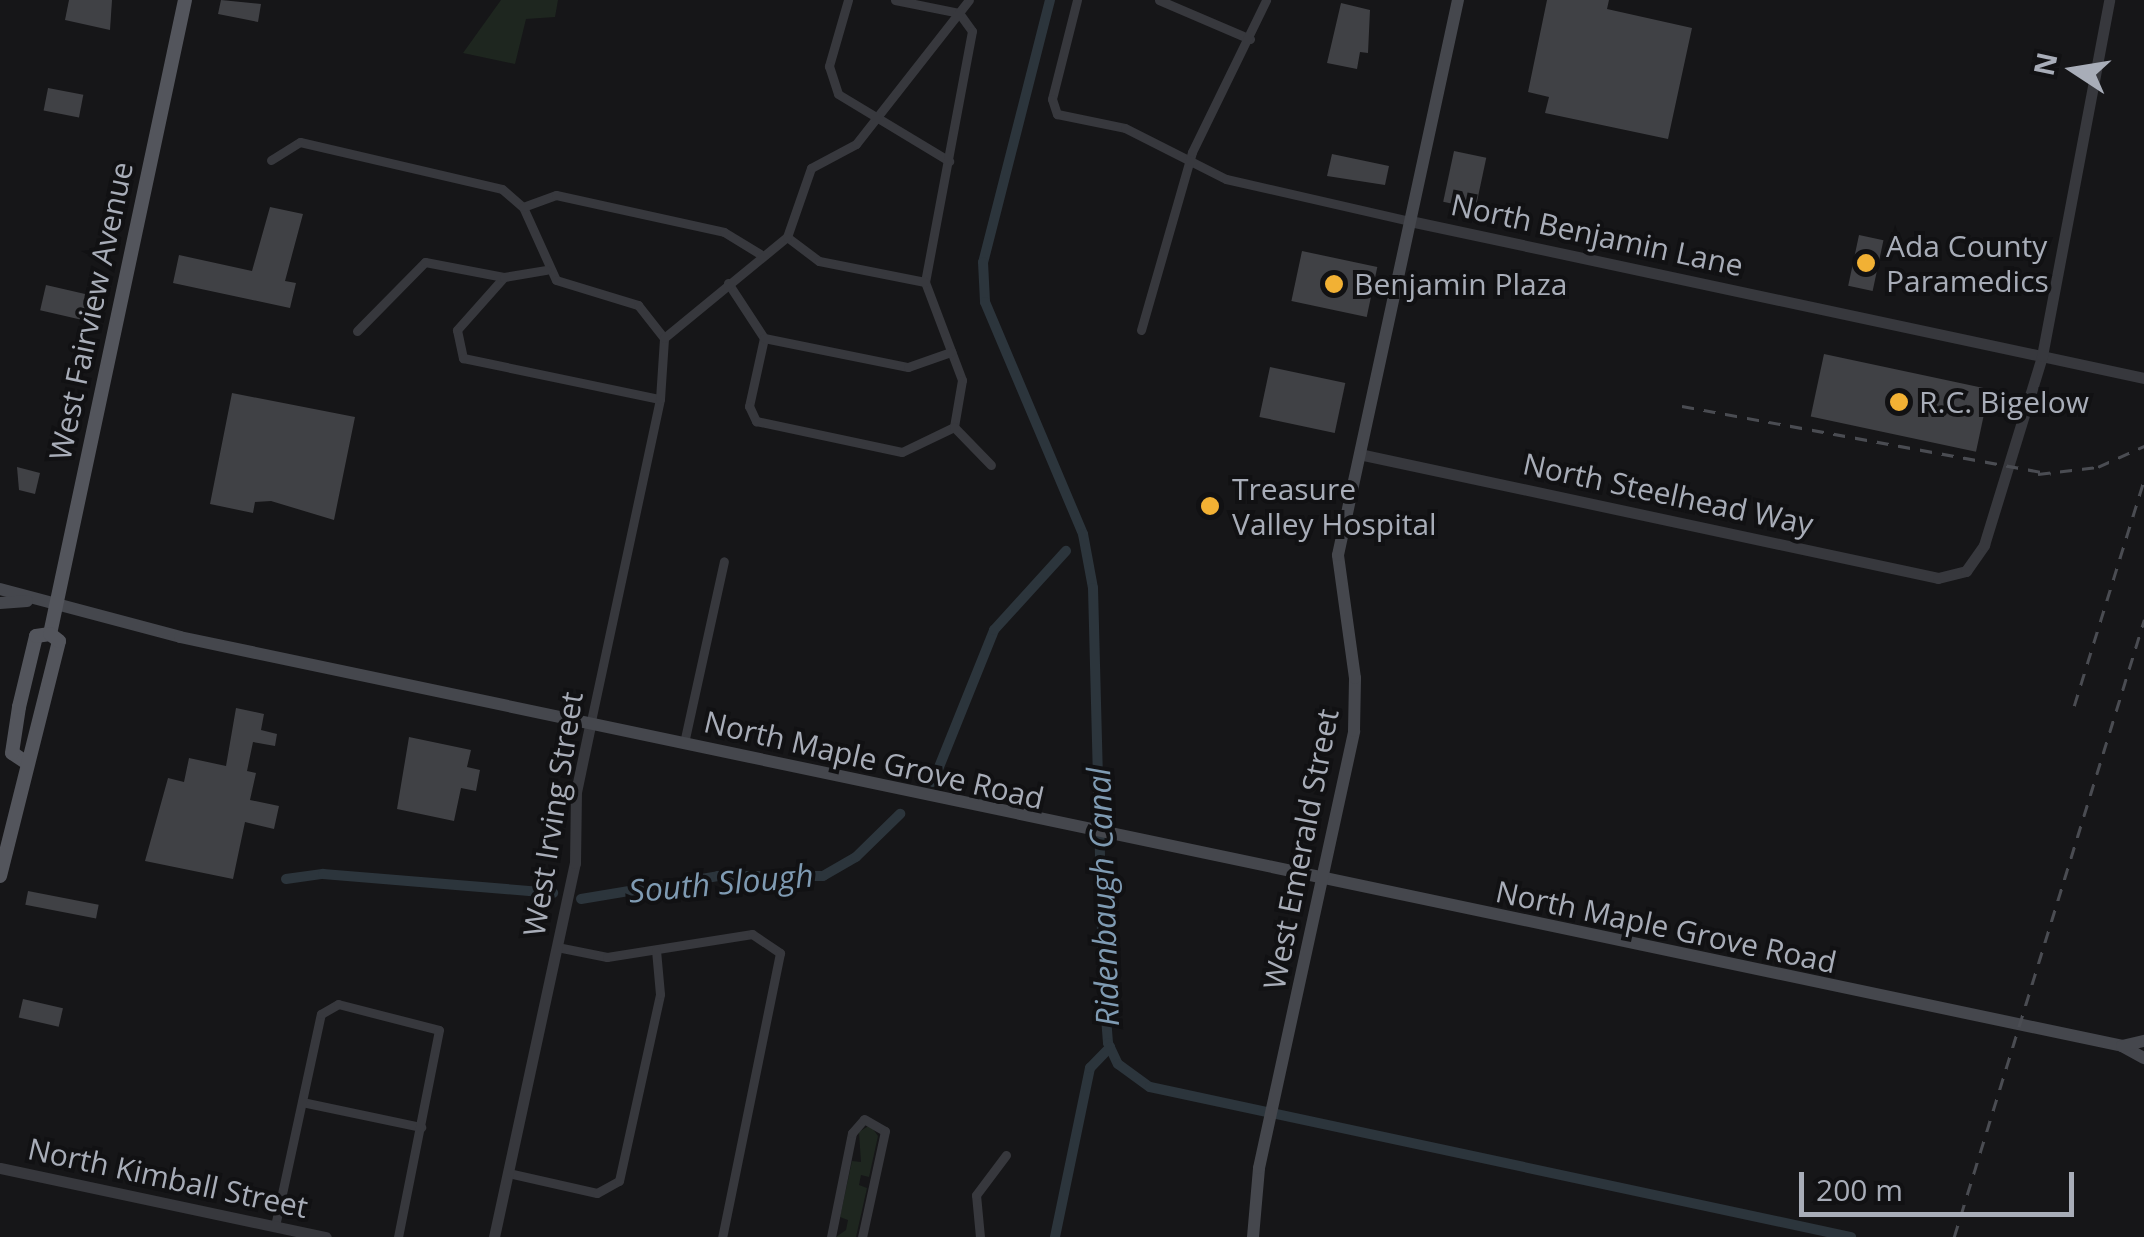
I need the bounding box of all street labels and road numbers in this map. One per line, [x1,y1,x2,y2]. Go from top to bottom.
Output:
street label: West Fairview Avenue [42,158,140,464]
street label: North Benjamin Lane [1448,186,1746,284]
street label: North Steelhead Way [1520,446,1816,542]
street label: West Irving Street [516,689,590,939]
street label: North Maple Grove Road [701,703,1047,817]
street label: West Emerald Street [1256,706,1346,992]
street label: North Maple Grove Road [1492,873,1840,981]
street label: North Kimball Street [25,1131,311,1225]

